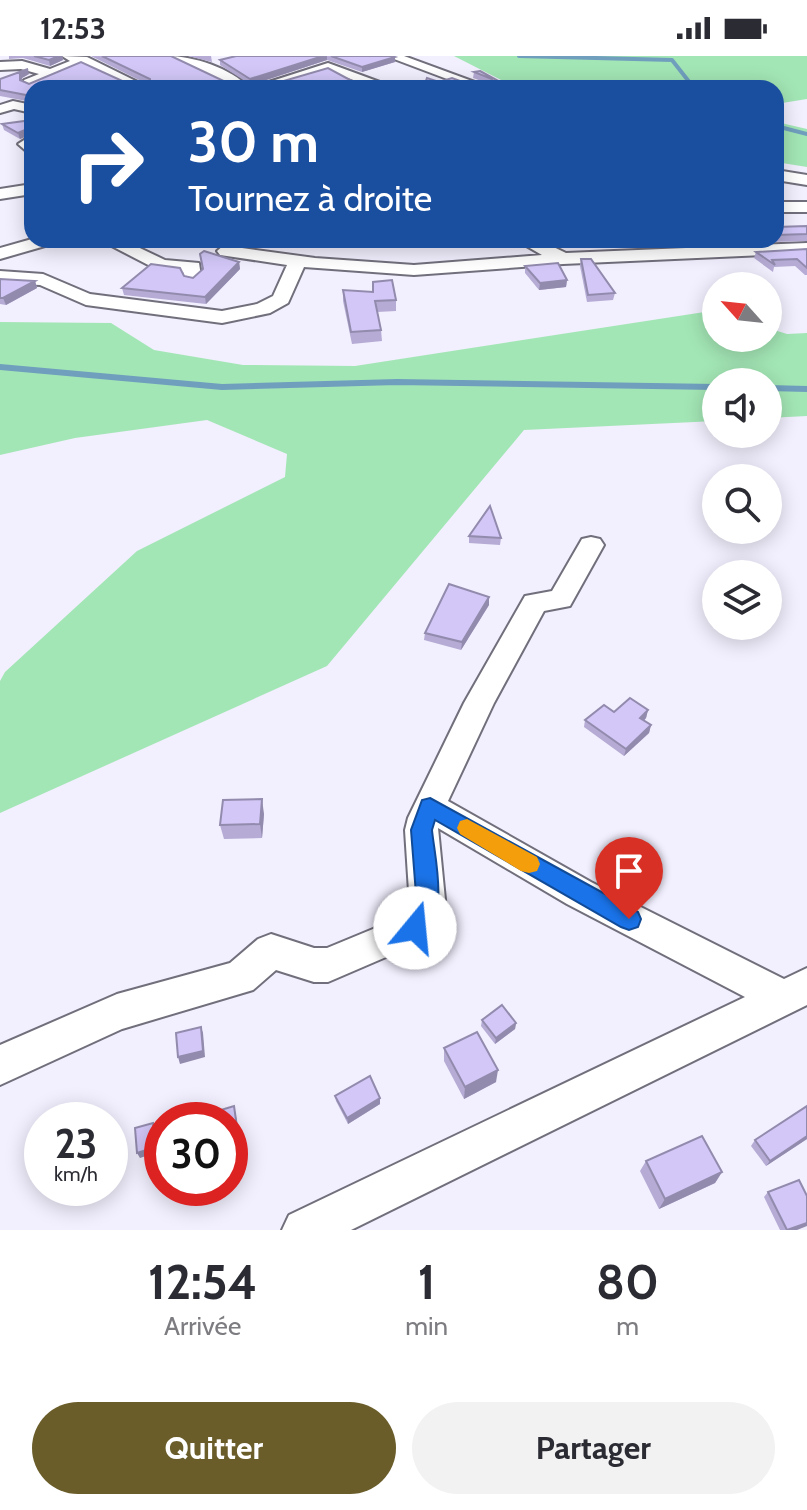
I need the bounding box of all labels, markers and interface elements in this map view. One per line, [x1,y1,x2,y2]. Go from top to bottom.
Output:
text: 12:53 [40,10,106,47]
text: 30 m [188,108,319,176]
icon: right [56,112,160,216]
text: Tournez à droite [188,176,432,220]
north arrow [702,272,782,352]
map controls [702,272,782,640]
button: sound [702,368,782,448]
button: search [702,464,782,544]
button: layers [702,560,782,640]
pin [595,837,663,919]
icon: arrive [607,849,651,893]
position arrow [373,886,457,970]
speed limit sign: 30 [144,1102,248,1206]
text: 23 [55,1119,97,1168]
text: km/h [54,1162,98,1186]
text: 12:54 [148,1253,257,1311]
text: 1 [418,1253,436,1311]
text: 80 [596,1253,659,1311]
text: Arrivée [164,1310,241,1342]
text: min [405,1310,448,1342]
text: m [616,1310,639,1342]
button: Quitter [32,1402,396,1494]
button: Partager [412,1402,775,1494]

